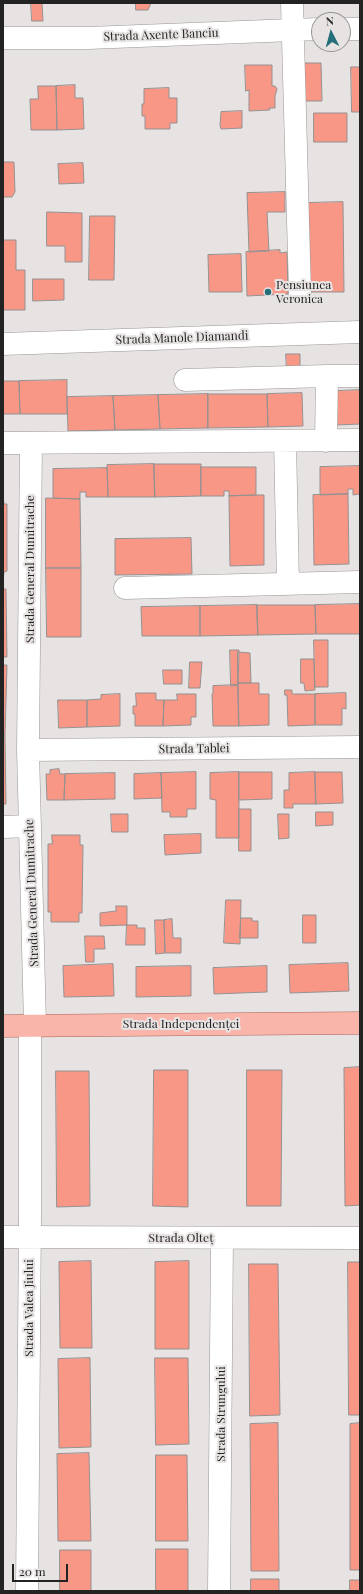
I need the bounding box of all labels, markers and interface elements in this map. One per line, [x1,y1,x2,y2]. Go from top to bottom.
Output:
north arrow [311,12,351,52]
text: N [325,13,335,28]
street label: Strada Axente Banciu [103,26,219,44]
place label: Pensiunea Veronica [276,278,331,306]
marker: Pensiunea Veronica [263,287,273,297]
street label: Strada Manole Diamandi [115,328,249,348]
street label: Strada General Dumitrache [23,495,37,643]
street label: Strada Tablei [158,741,230,757]
street label: Strada General Dumitrache [22,819,42,967]
street label: Strada Independenței [123,1017,239,1031]
street label: Strada Olteț [149,1231,213,1245]
street label: Strada Valea Jiului [22,1259,36,1357]
street label: Strada Strungului [214,1366,228,1462]
scale bar [14,1556,70,1582]
text: 20 m [19,1563,46,1579]

